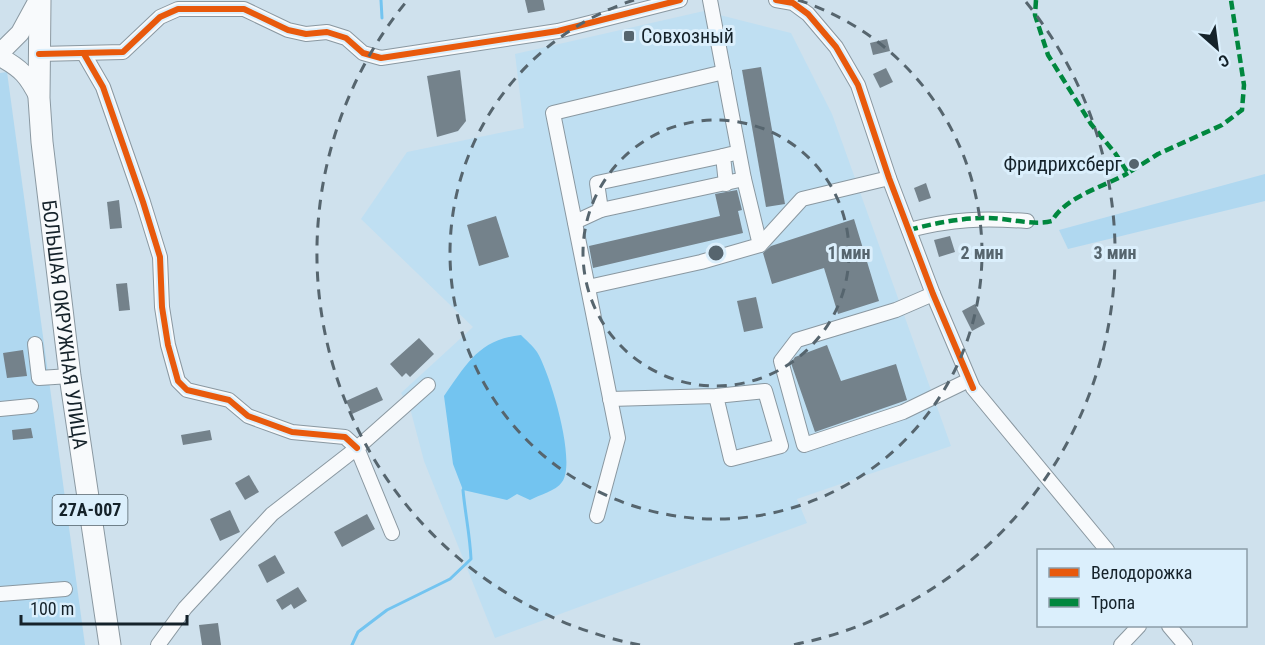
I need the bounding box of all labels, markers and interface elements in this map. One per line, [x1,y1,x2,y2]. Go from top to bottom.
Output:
north arrow [1187,18,1247,78]
place label: Совхозный [641,24,734,48]
marker: Совхозный [622,29,636,43]
text: С [1215,50,1232,71]
place label: Фридрихсберг [1003,152,1123,176]
marker: Фридрихсберг [1127,157,1141,171]
street label: БОЛЬШАЯ ОКРУЖНАЯ УЛИЦА [37,199,93,451]
text: 1 мин [827,242,871,263]
text: 2 мин [960,242,1004,263]
text: 3 мин [1093,242,1137,263]
centre of rings [706,243,726,263]
road number: 27А-007 [52,495,128,525]
legend [1037,549,1247,627]
text: Велодорожка [1091,562,1192,583]
scale bar [21,588,188,626]
text: Тропа [1091,592,1135,613]
text: 100 m [30,598,74,619]

